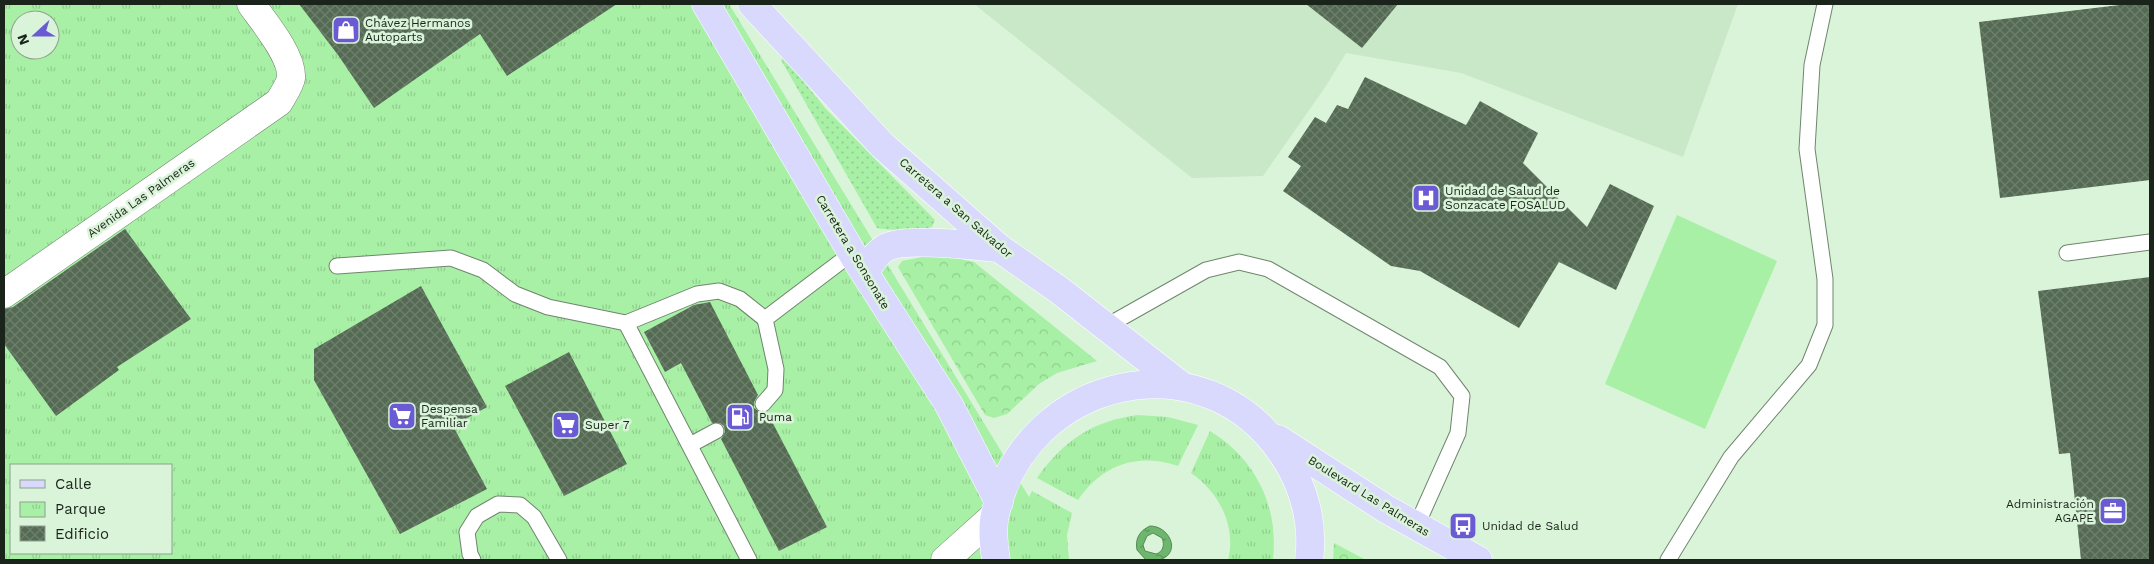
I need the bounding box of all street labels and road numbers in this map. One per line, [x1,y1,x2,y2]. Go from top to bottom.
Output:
street label: Carretera a San Salvador [897,155,1016,261]
street label: Avenida Las Palmeras [85,156,197,240]
street label: Carretera a Sonsonate [813,192,893,312]
street label: Boulevard Las Palmeras [1306,453,1432,539]

